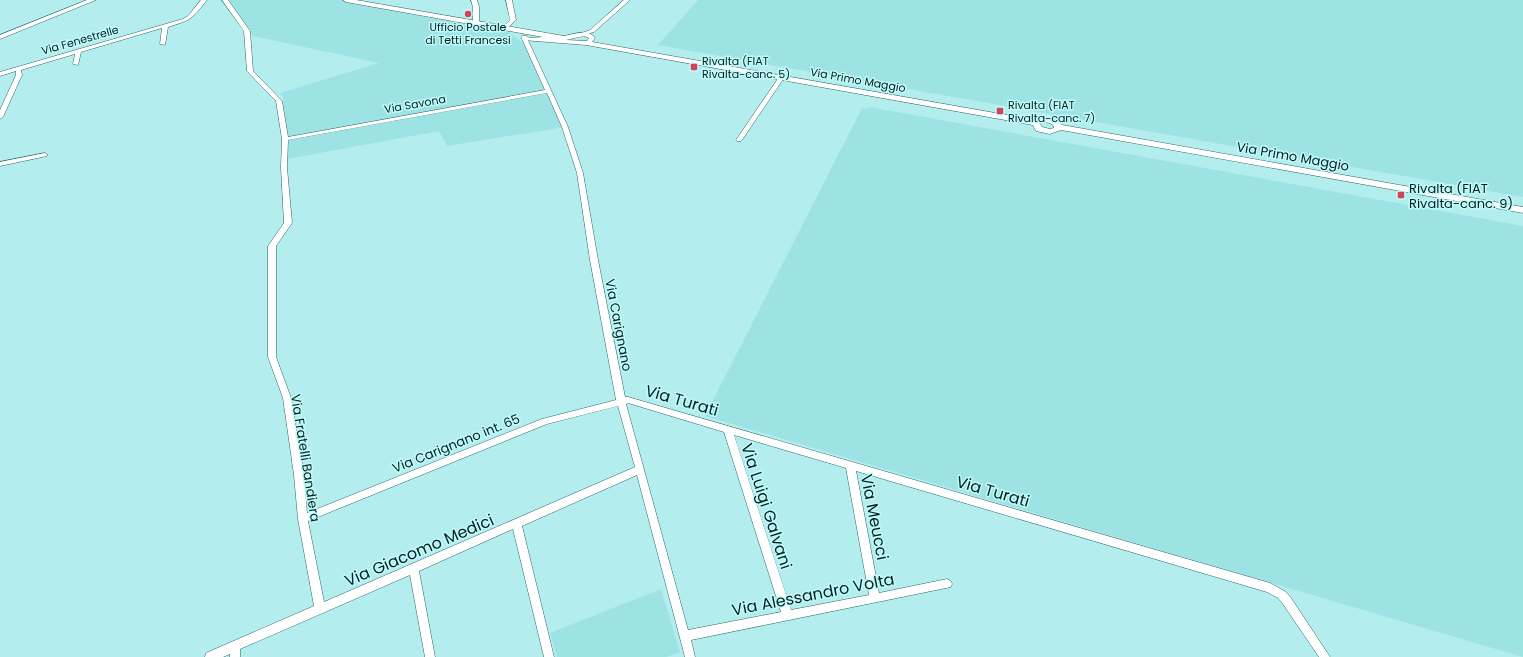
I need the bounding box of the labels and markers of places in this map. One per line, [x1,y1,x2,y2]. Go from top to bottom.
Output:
marker: Ufficio Postale di Tetti Francesi [463,9,473,19]
place label: Ufficio Postale di Tetti Francesi [425,19,511,48]
place label: Rivalta (FIAT Rivalta-canc. 5) [702,53,790,82]
marker: Rivalta (FIAT Rivalta-canc. 5) [689,62,699,72]
place label: Rivalta (FIAT Rivalta-canc. 7) [1008,97,1095,126]
marker: Rivalta (FIAT Rivalta-canc. 7) [995,106,1005,116]
place label: Rivalta (FIAT Rivalta-canc. 9) [1409,179,1513,213]
marker: Rivalta (FIAT Rivalta-canc. 9) [1396,190,1406,200]

